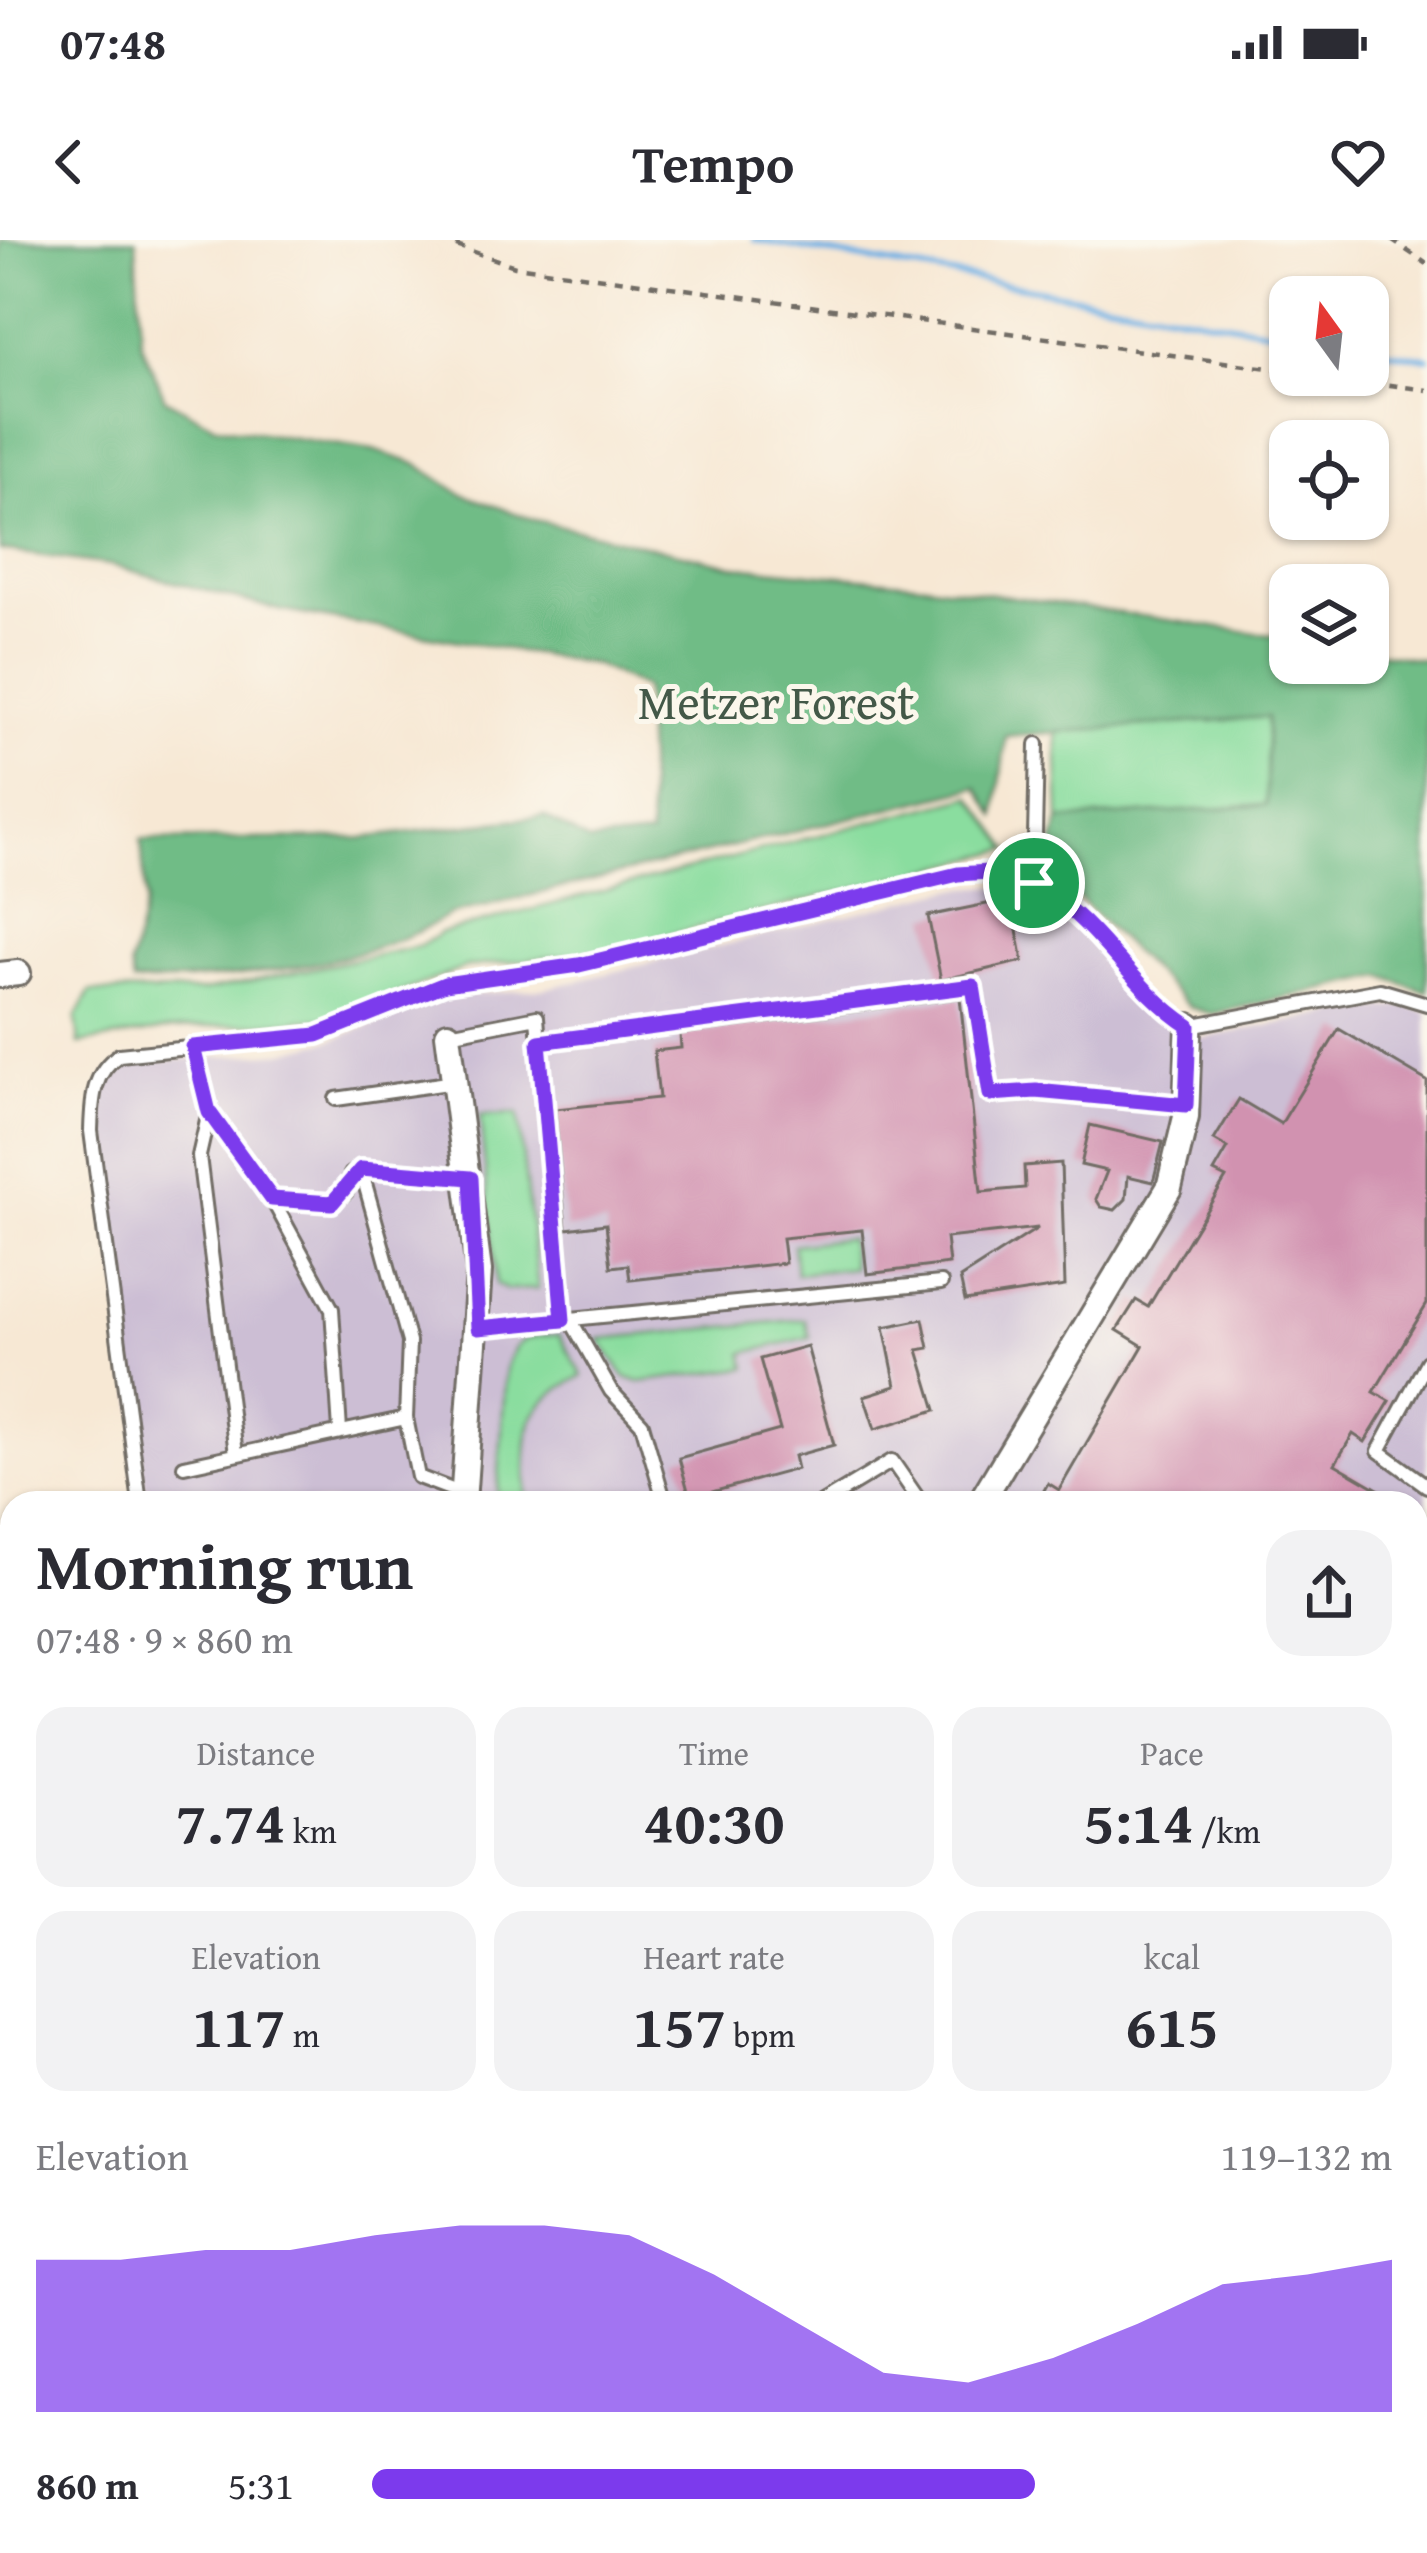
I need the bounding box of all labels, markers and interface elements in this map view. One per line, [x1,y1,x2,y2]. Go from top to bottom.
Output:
text: 07:48 [60,10,166,75]
text: Tempo [633,123,795,202]
icon: back [36,129,102,195]
icon: heart [1325,129,1391,195]
north arrow [1269,276,1389,396]
map controls [1269,276,1389,684]
button: locate [1269,420,1389,540]
button: layers [1269,564,1389,684]
park label: Metzer Forest [638,666,914,737]
pin [983,832,1085,934]
icon: arrive [1001,850,1067,916]
text: Morning run [36,1516,413,1613]
button: share [1266,1530,1392,1656]
text: 07:48 · 9 × 860 m [36,1610,293,1667]
text: Distance [197,1729,315,1777]
text: Time [679,1729,749,1777]
text: Pace [1140,1729,1204,1777]
text: 7.74 [175,1777,286,1865]
text: 40:30 [643,1777,785,1865]
text: 5:14 [1084,1777,1194,1865]
text: km [286,1807,337,1855]
text: /km [1194,1807,1260,1855]
text: Elevation [191,1933,321,1981]
text: Heart rate [643,1933,785,1981]
text: kcal [1144,1933,1200,1981]
text: 117 [192,1981,286,2069]
text: 157 [633,1981,726,2069]
text: 615 [1125,1981,1219,2069]
text: m [286,2011,320,2059]
text: bpm [726,2011,795,2059]
text: Elevation [36,2127,189,2184]
text: 119–132 m [1220,2127,1392,2184]
text: 860 m [36,2456,139,2513]
text: 5:31 [228,2456,294,2513]

